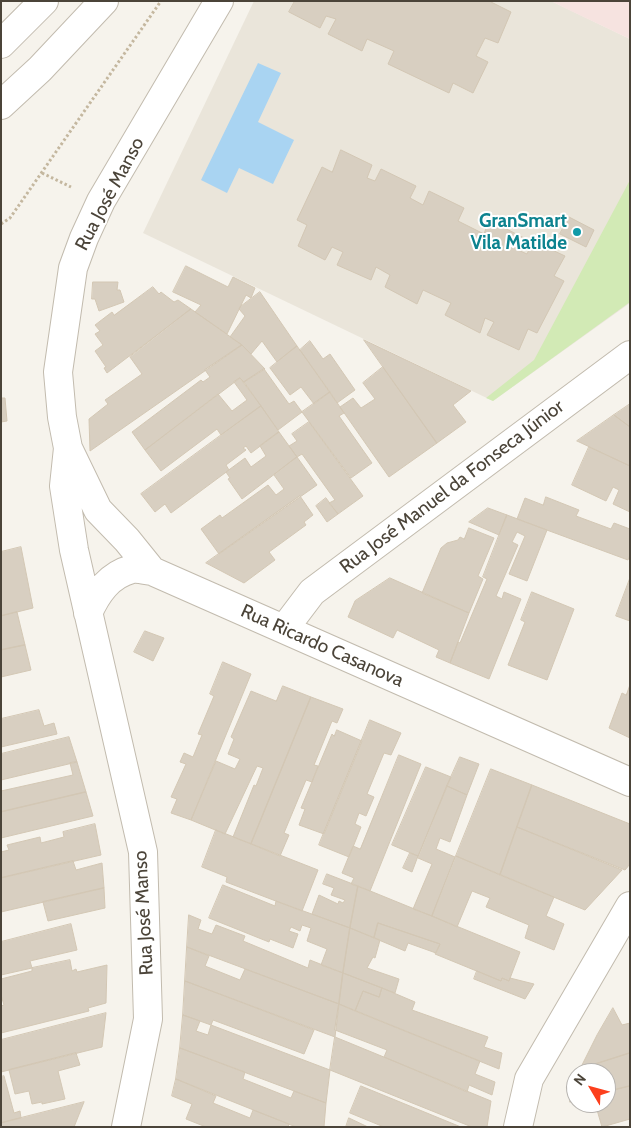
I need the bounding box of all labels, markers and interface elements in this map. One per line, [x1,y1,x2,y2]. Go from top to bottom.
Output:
street label: Rua José Manso [71,134,149,254]
place label: GranSmart Vila Matilde [470,210,567,254]
marker: GranSmart Vila Matilde [571,226,583,238]
street label: Rua José Manuel da Fonseca Júnior [336,395,568,579]
street label: Rua Ricardo Casanova [237,600,407,692]
street label: Rua José Manso [129,850,159,976]
north arrow [566,1063,616,1113]
text: N [570,1070,590,1089]

